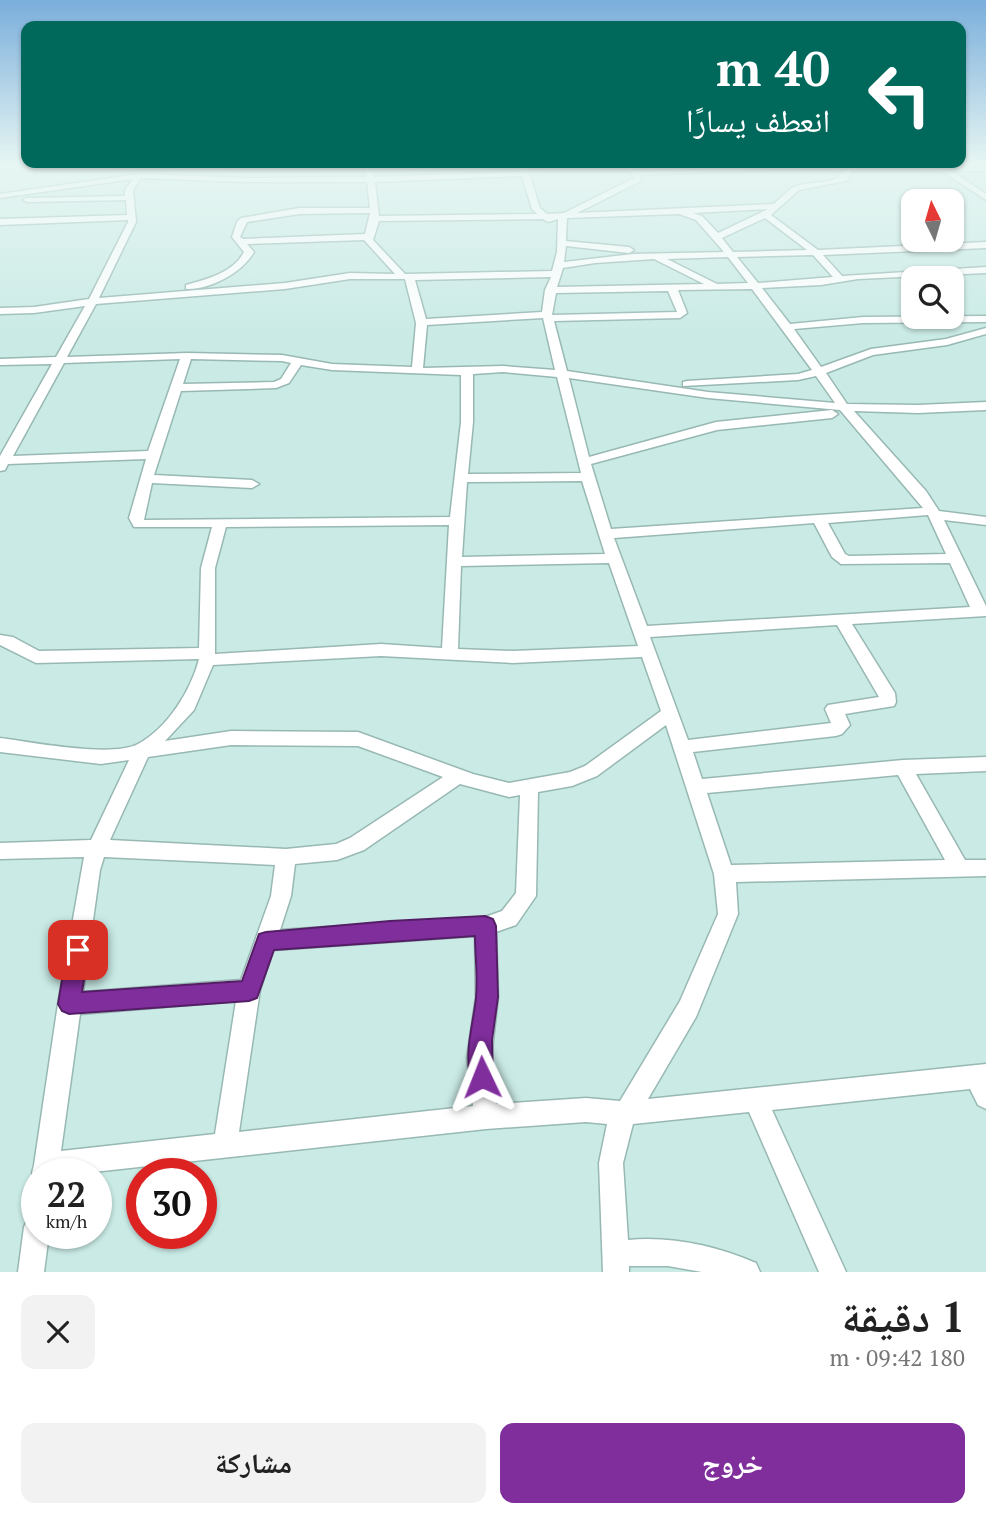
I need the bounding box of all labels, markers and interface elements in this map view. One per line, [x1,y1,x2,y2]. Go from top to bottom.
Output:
text: 40 m [716,35,830,100]
icon: left [854,49,945,140]
text: انعطف يسارًا [686,99,830,141]
north arrow [901,189,964,252]
map controls [901,189,964,329]
button: search [901,266,964,329]
pin [48,920,108,980]
icon: arrive [59,931,97,969]
position arrow [445,1040,519,1114]
speed limit sign: 30 [126,1158,217,1249]
text: 22 [47,1171,86,1217]
text: km/h [46,1209,87,1233]
text: 1 دقيقة [842,1288,965,1344]
button: close [21,1295,95,1369]
text: 180 m · 09:42 [830,1342,965,1373]
button: مشاركة [21,1423,486,1503]
button: خروج [500,1423,965,1503]

